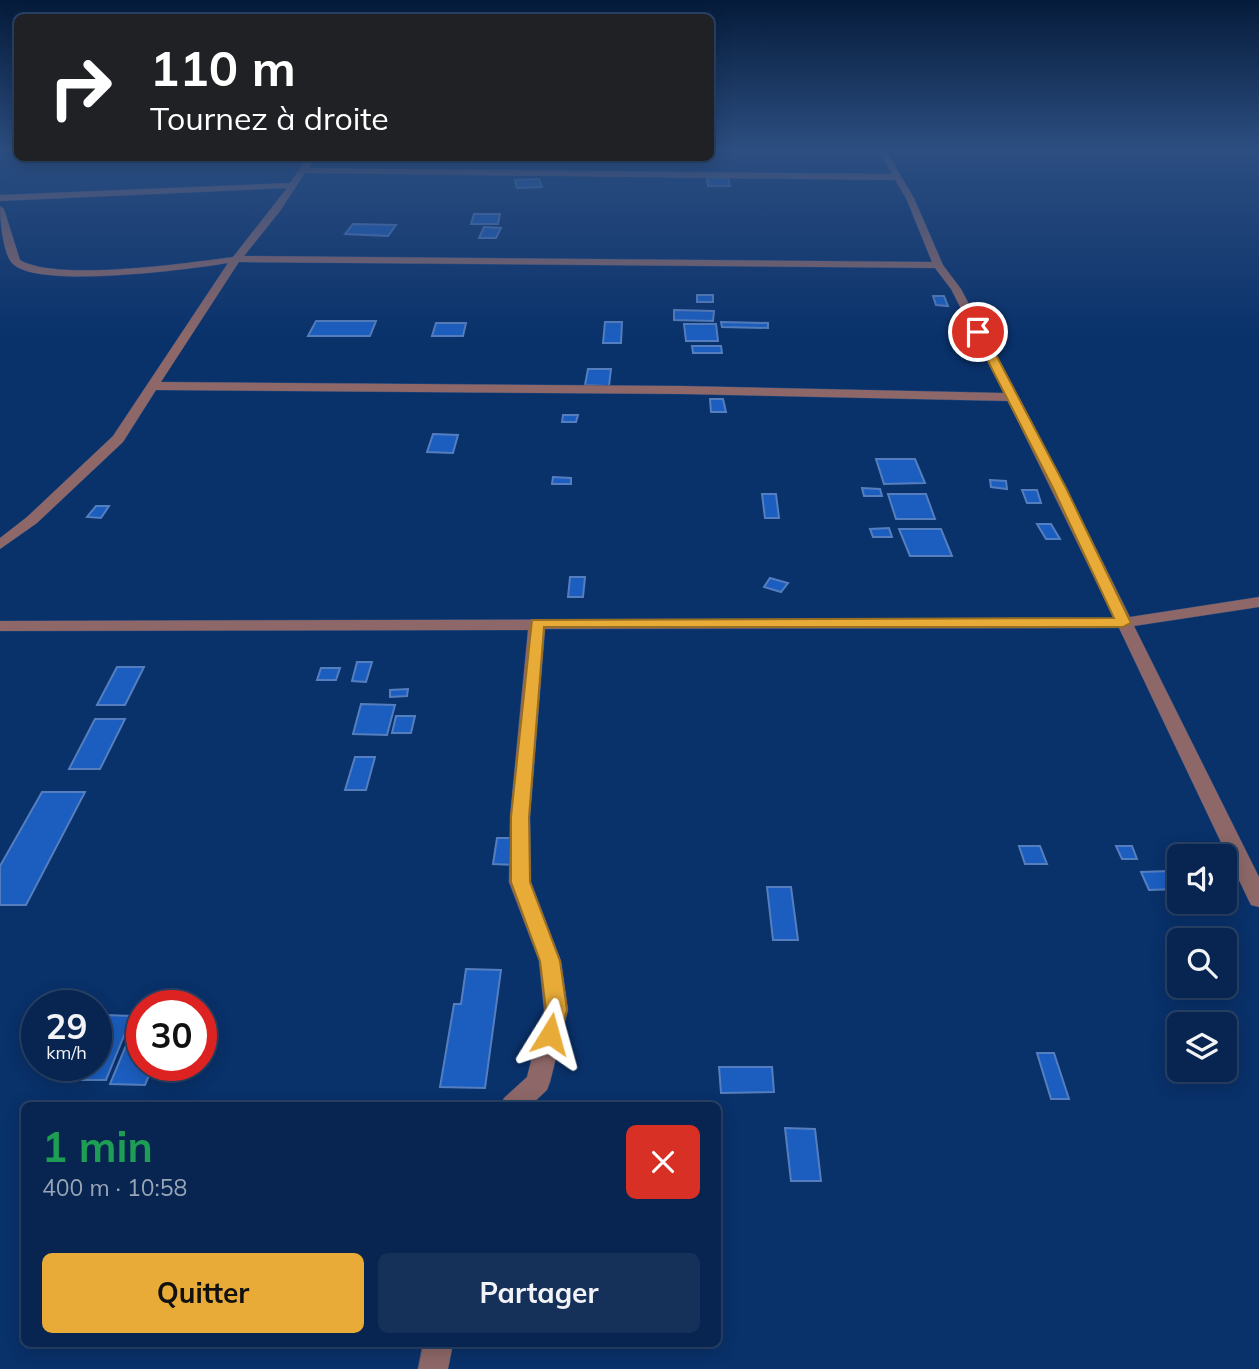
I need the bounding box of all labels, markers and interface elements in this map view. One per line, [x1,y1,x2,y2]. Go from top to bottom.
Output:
text: 110 m [150,37,296,98]
icon: right [35,42,126,133]
text: Tournez à droite [150,98,389,138]
pin [948,302,1008,362]
icon: arrive [959,313,997,351]
map controls [1167,844,1237,1082]
button: sound [1167,844,1237,914]
button: search [1167,928,1237,998]
speed limit sign: 30 [126,990,217,1081]
position arrow [513,997,587,1071]
text: 29 [45,1004,88,1048]
button: layers [1167,1012,1237,1082]
text: km/h [46,1041,87,1064]
text: 1 min [42,1120,153,1173]
button: close [626,1125,700,1199]
text: 400 m · 10:58 [42,1173,187,1202]
button: Quitter [42,1253,364,1333]
button: Partager [378,1253,700,1333]

